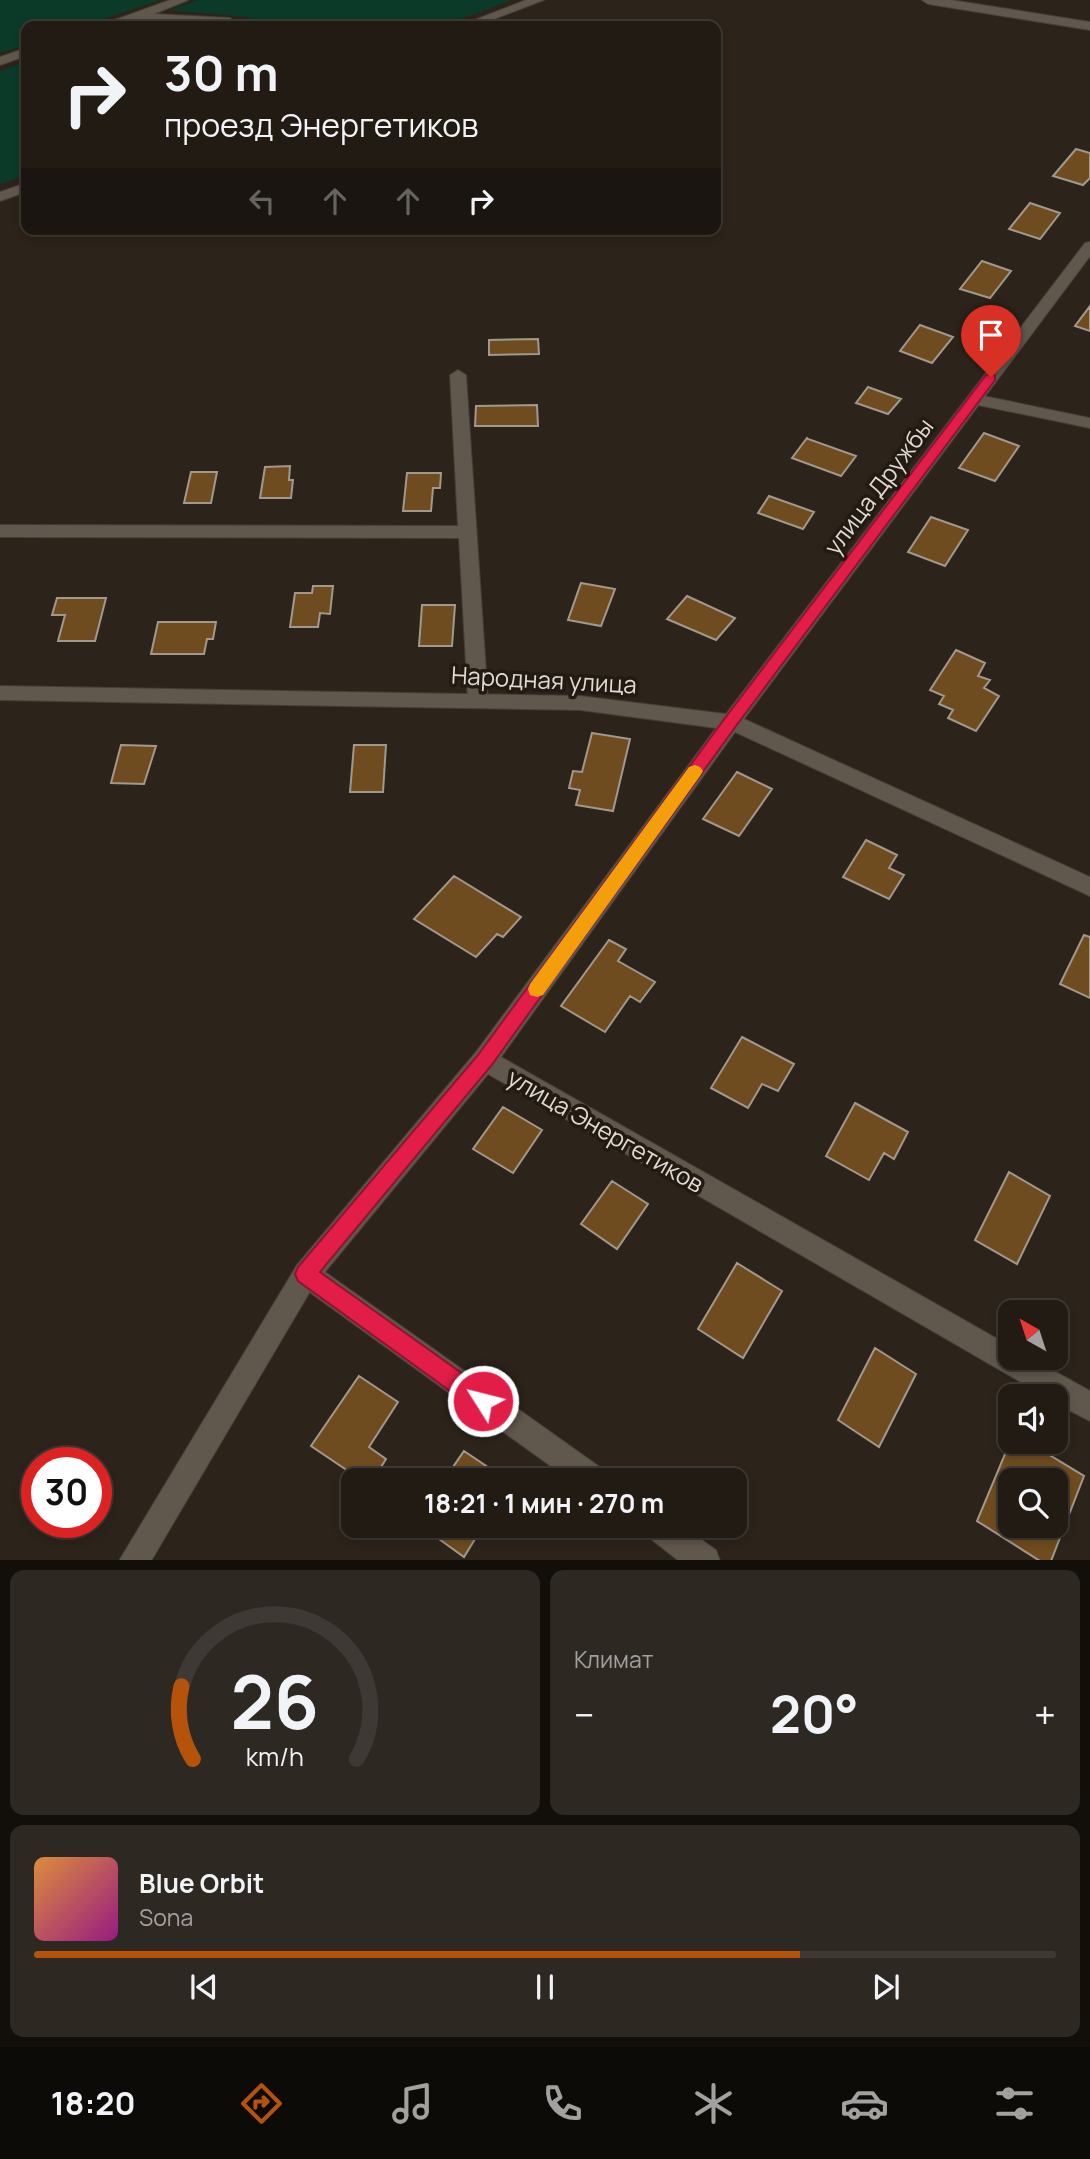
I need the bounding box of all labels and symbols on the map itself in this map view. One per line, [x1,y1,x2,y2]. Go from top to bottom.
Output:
pin [961,305,1021,377]
street label: улица Дружбы [816,411,940,561]
street label: Народная улица [450,658,638,700]
street label: улица Энергетиков [502,1060,710,1200]
north arrow [998,1300,1068,1370]
position arrow [446,1364,520,1438]
speed limit sign: 30 [21,1447,112,1538]

